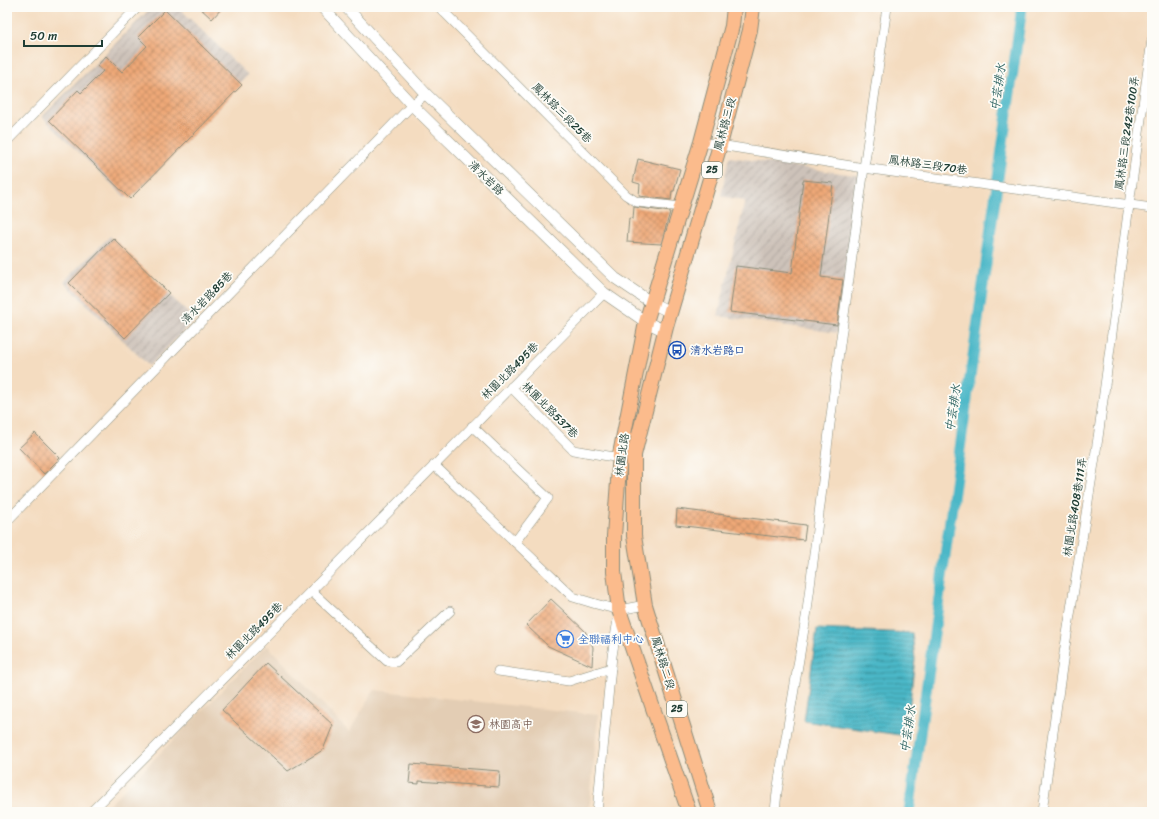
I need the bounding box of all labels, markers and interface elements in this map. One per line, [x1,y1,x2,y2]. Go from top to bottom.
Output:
scale bar [24,22,102,48]
text: 50 m [30,25,57,47]
water label: 中芸排水 [984,61,1012,112]
street label: 鳳林路三段242巷100弄 [1110,75,1144,191]
street label: 鳳林路三段25巷 [527,78,597,148]
street label: 鳳林路三段 [709,95,741,153]
street label: 鳳林路三段70巷 [887,150,969,180]
street label: 清水岩路 [464,156,508,200]
road number: 25 [702,162,722,178]
street label: 清水岩路85巷 [176,267,238,329]
street label: 林園北路495巷 [477,338,543,404]
bus stop icon: 清水岩路口 [667,340,687,360]
place label: 清水岩路口 [690,341,745,360]
street label: 林園北路537巷 [517,377,583,443]
water label: 中芸排水 [939,382,967,433]
street label: 林園北路 [610,432,634,478]
street label: 林園北路408巷111弄 [1058,456,1092,558]
street label: 林園北路495巷 [221,598,287,664]
supermarket icon: 全聯福利中心 [555,629,575,649]
place label: 全聯福利中心 [578,630,644,649]
street label: 鳳林路二段 [646,634,680,692]
road number: 25 [667,701,687,717]
water label: 中芸排水 [894,703,922,754]
school or university icon: 林園高中 [466,714,486,734]
place label: 林園高中 [489,715,533,734]

